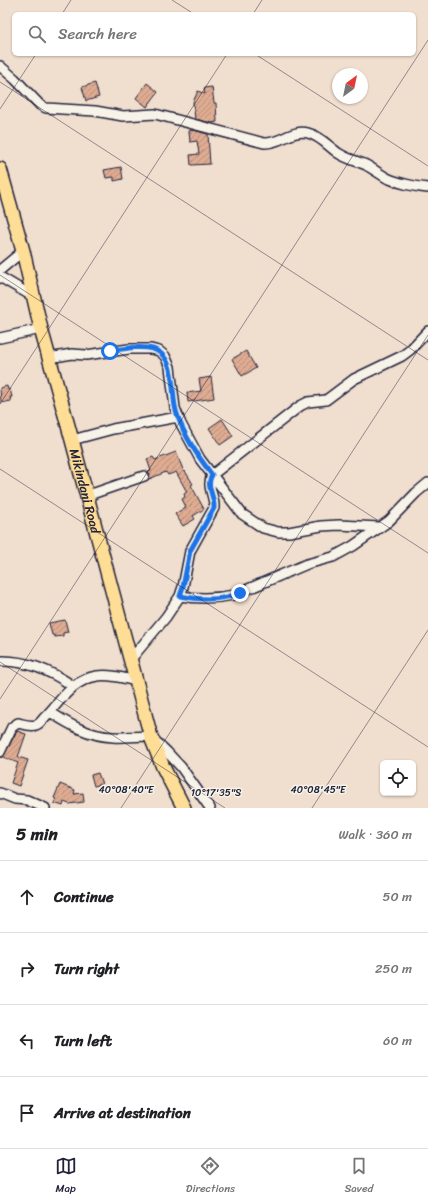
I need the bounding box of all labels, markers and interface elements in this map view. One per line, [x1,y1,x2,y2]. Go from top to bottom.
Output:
search box [12,12,416,56]
text: Search here [58,21,137,47]
icon: search [26,23,48,45]
north arrow [332,68,368,104]
route start [101,342,119,360]
street label: Mikindani Road [63,446,108,537]
route end [231,584,249,602]
map controls [380,760,416,796]
button: locate [380,760,416,796]
text: 40°08'40"E [98,781,155,799]
text: 40°08'45"E [291,781,347,799]
text: 10°17'35"S [191,784,242,802]
text: 5 min [16,819,58,849]
text: Walk · 360 m [338,823,412,846]
text: Continue [54,884,114,910]
text: 50 m [382,885,412,908]
icon: ahead [16,886,38,908]
text: Turn right [54,956,119,982]
text: 250 m [375,957,412,980]
icon: right [16,958,38,980]
text: Turn left [54,1028,112,1054]
text: 60 m [383,1029,412,1052]
icon: left [16,1030,38,1052]
text: Arrive at destination [54,1100,191,1126]
icon: arrive [16,1102,38,1124]
tab: Map [55,1155,77,1198]
tab: Directions [186,1155,235,1198]
tab: Saved [344,1155,373,1198]

